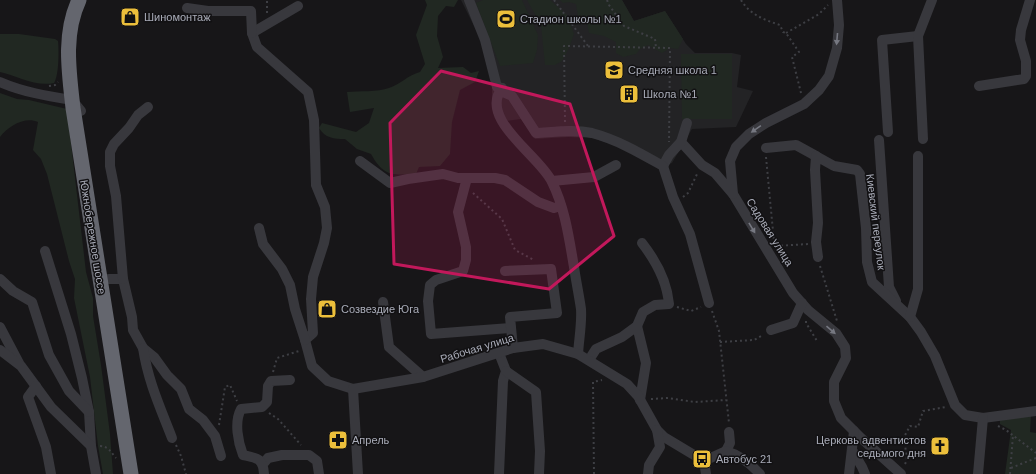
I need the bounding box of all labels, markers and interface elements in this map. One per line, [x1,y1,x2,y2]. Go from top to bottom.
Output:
shop icon: Шиномонтаж [119,6,141,28]
sports icon: Стадион школы №1 [495,8,517,30]
place label: Шиномонтаж [144,11,211,23]
place label: Стадион школы №1 [520,13,622,25]
one-way arrow [834,33,841,45]
school or university icon: Средняя школа 1 [603,59,625,81]
place label: Средняя школа 1 [628,64,717,76]
building icon: Школа №1 [618,83,640,105]
place label: Школа №1 [643,88,697,100]
one-way arrow [751,125,762,133]
street label: Киевский переулок [864,173,888,271]
street label: Южнобережное шоссе [78,179,108,295]
street label: Садовая улица [744,196,796,269]
one-way arrow [749,222,756,234]
shop icon: Созвездие Юга [316,298,338,320]
place label: Созвездие Юга [341,303,420,315]
one-way arrow [826,325,836,334]
street label: Рабочая улица [439,331,516,365]
pharmacy icon: Апрель [327,429,349,451]
place label: Апрель [352,434,390,446]
place label: Церковь адвентистов седьмого дня [816,434,926,459]
church icon: Церковь адвентистов седьмого дня [929,435,951,457]
bus stop icon: Автобус 21 [691,448,713,470]
place label: Автобус 21 [716,453,772,465]

